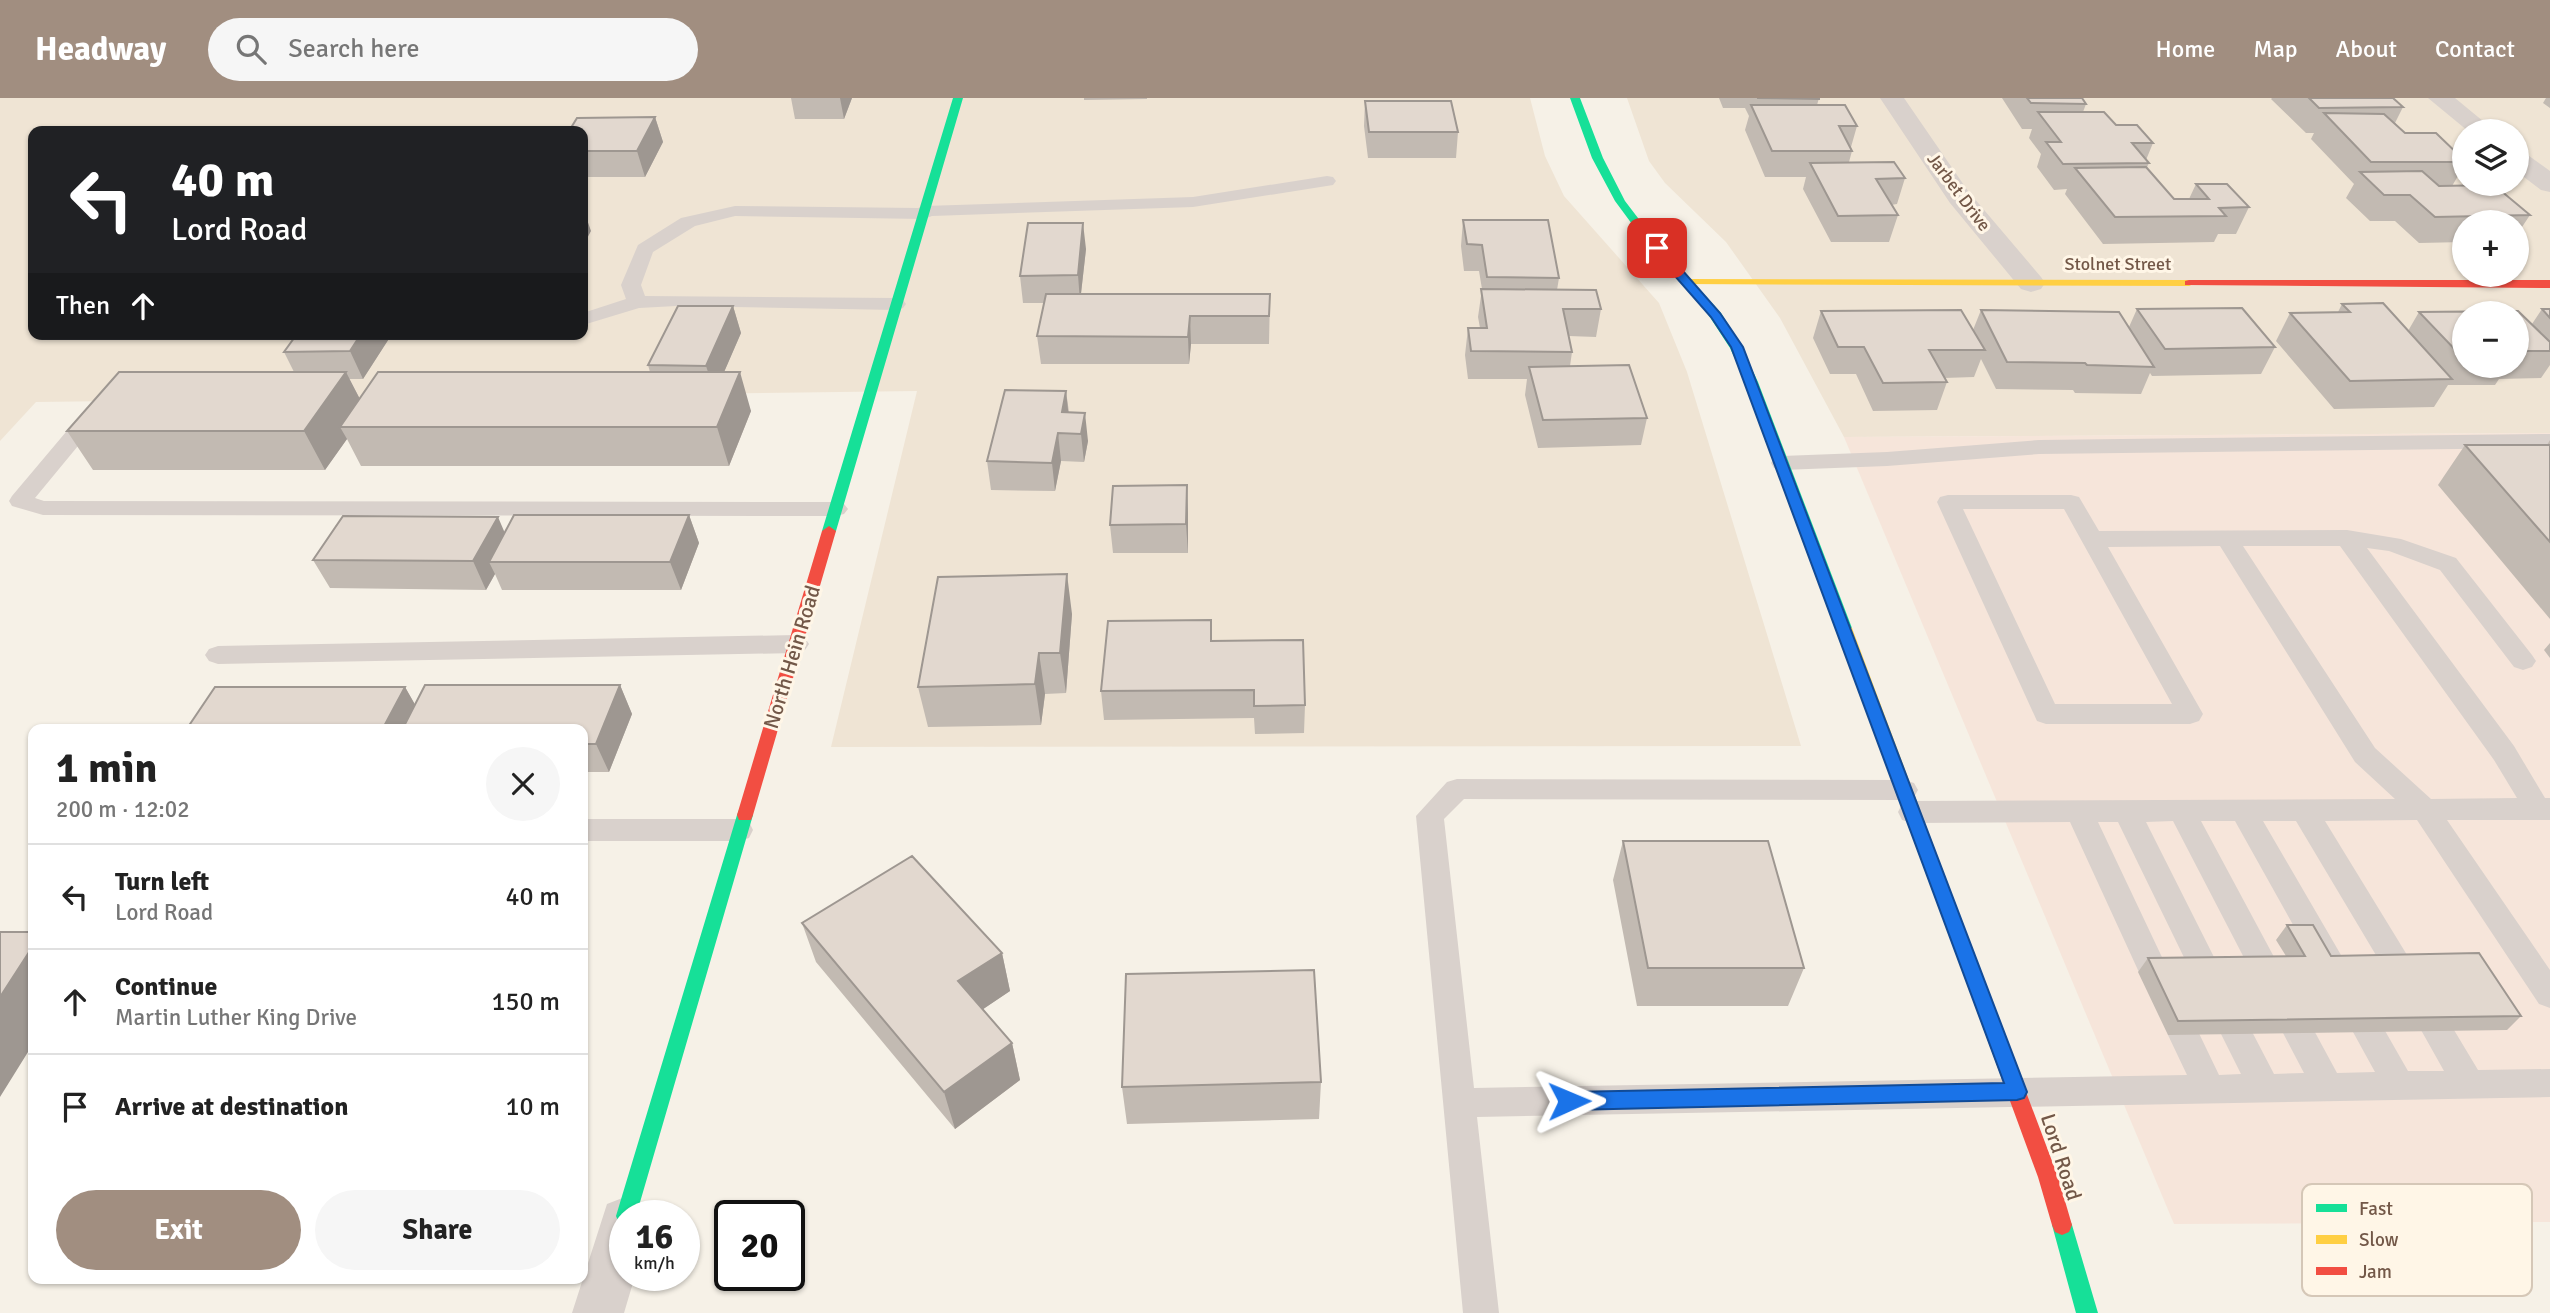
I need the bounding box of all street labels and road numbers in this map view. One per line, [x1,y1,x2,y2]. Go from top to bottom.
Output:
street label: Jarbet Drive [1922,148,1996,236]
street label: Stolnet Street [2065,253,2171,275]
street label: North Hein Road [758,582,826,732]
street label: Lord Road [2035,1110,2087,1204]

